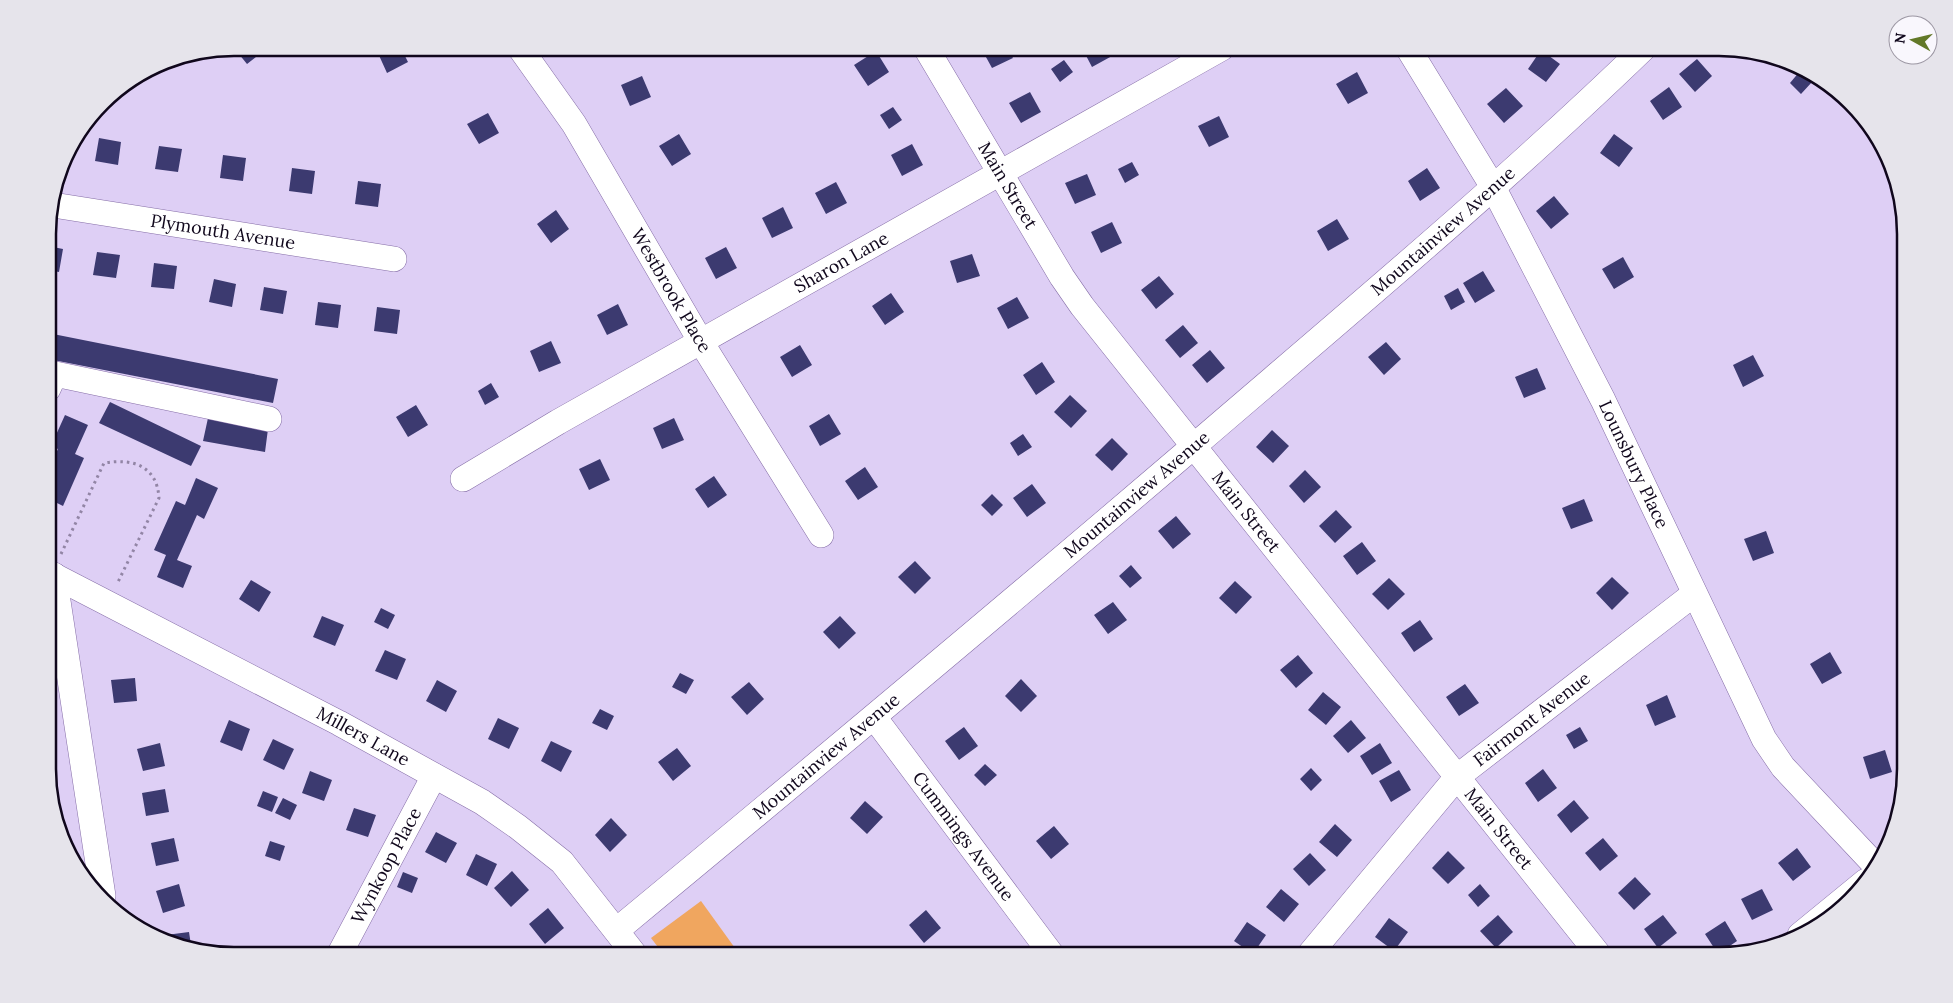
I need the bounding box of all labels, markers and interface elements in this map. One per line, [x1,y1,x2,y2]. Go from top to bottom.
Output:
north arrow [1888,15,1938,65]
text: N [1890,31,1910,45]
street label: Main Street [973,137,1043,233]
street label: Mountainview Avenue [1366,161,1520,300]
street label: Plymouth Avenue [149,209,297,254]
street label: Westbrook Place [626,224,717,357]
street label: Sharon Lane [790,226,893,298]
street label: Lounsbury Place [1594,397,1674,532]
street label: Mountainview Avenue [1059,426,1214,563]
street label: Main Street [1207,466,1286,557]
street label: Fairmont Avenue [1468,666,1595,771]
street label: Mountainview Avenue [748,688,904,824]
street label: Millers Lane [313,701,414,771]
street label: Cummings Avenue [908,767,1020,905]
street label: Main Street [1459,783,1538,874]
street label: Wynkoop Place [346,803,426,928]

